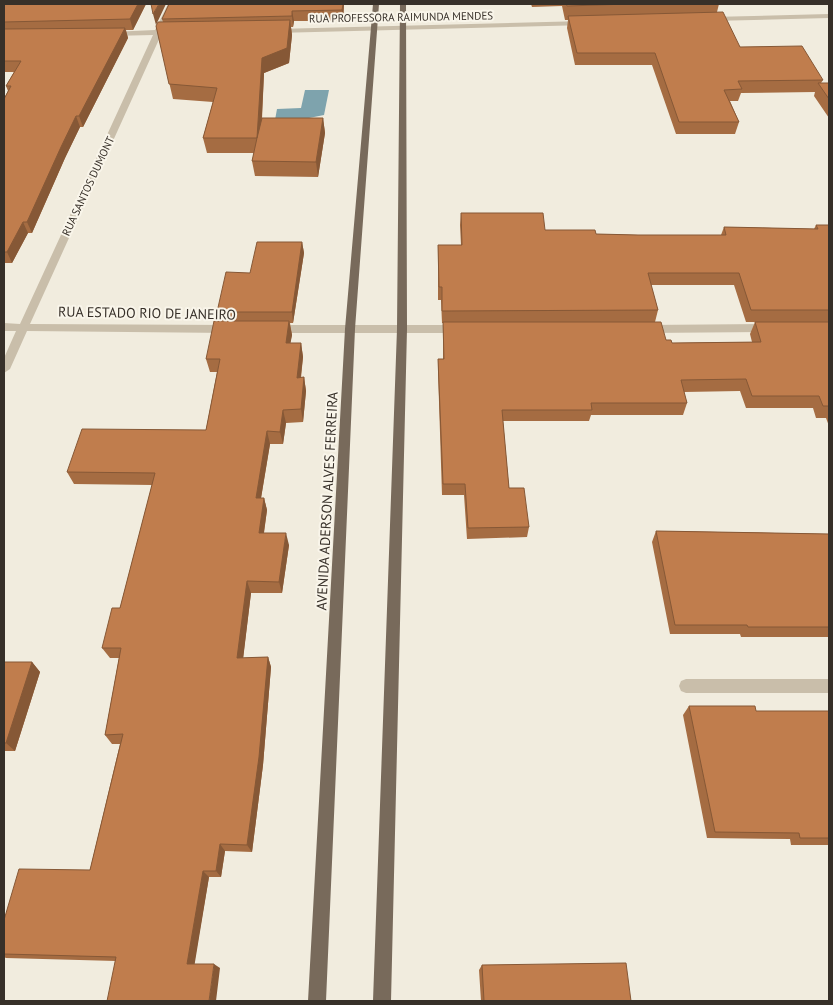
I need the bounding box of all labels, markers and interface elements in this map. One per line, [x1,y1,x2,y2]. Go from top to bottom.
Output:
street label: RUA PROFESSORA RAIMUNDA MENDES [309,8,493,26]
street label: RUA SANTOS DUMONT [59,134,117,238]
street label: RUA ESTADO RIO DE JANEIRO [58,302,236,324]
street label: AVENIDA ADERSON ALVES FERREIRA [312,390,342,611]

